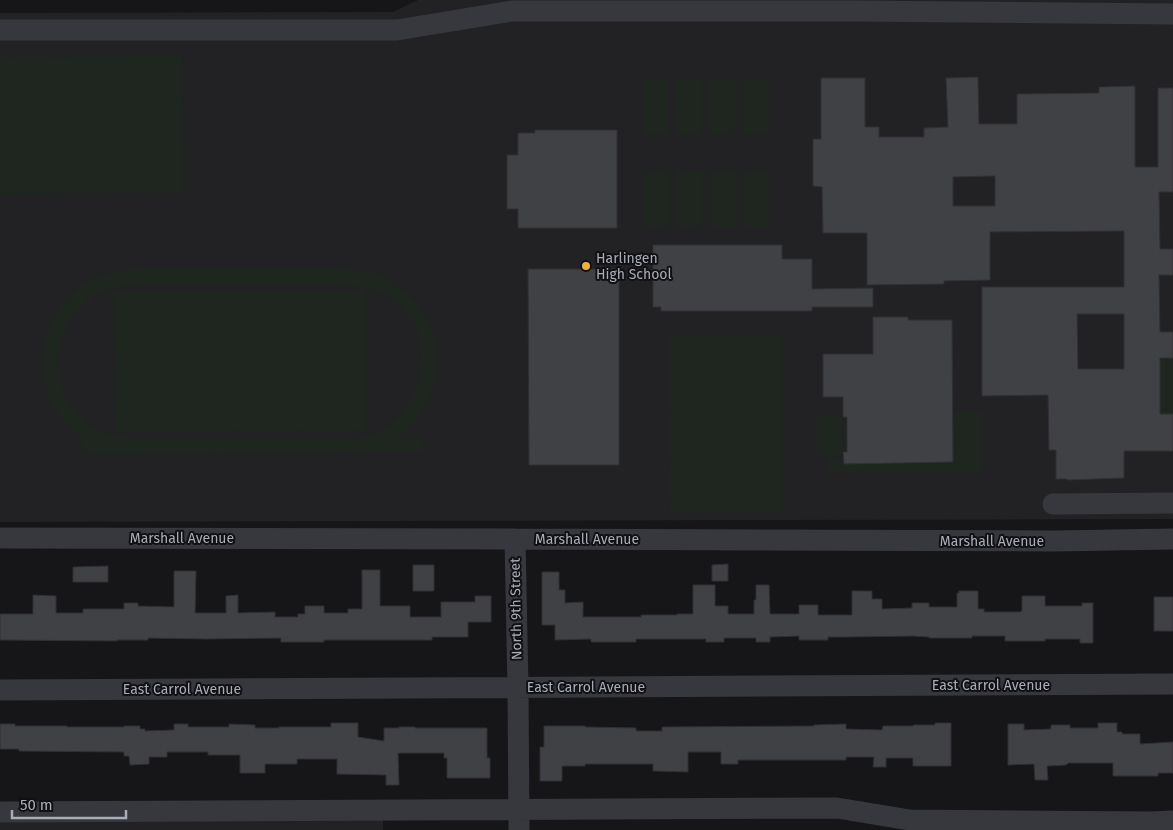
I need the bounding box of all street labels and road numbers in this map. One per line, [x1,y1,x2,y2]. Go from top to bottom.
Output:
street label: Marshall Avenue [130,530,234,547]
street label: Marshall Avenue [535,531,639,548]
street label: Marshall Avenue [940,533,1044,550]
street label: North 9th Street [507,557,525,660]
street label: East Carrol Avenue [932,677,1050,694]
street label: East Carrol Avenue [527,679,645,696]
street label: East Carrol Avenue [123,681,241,698]

